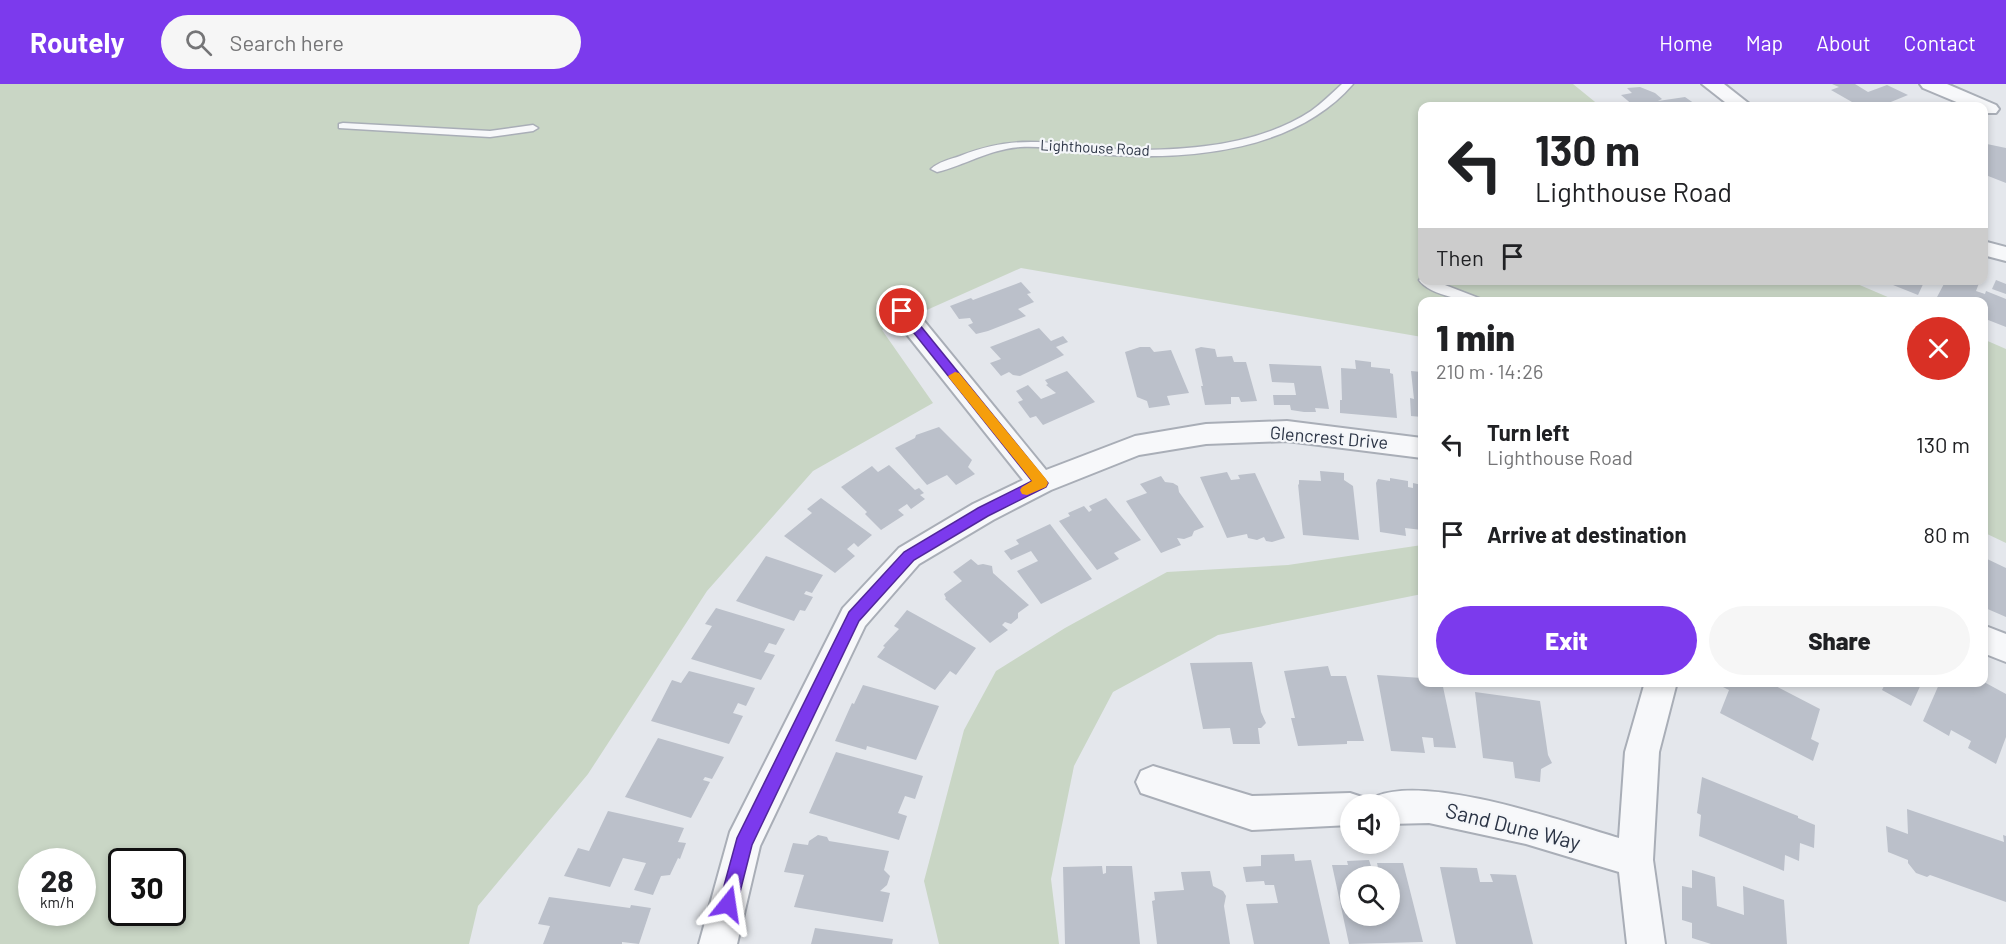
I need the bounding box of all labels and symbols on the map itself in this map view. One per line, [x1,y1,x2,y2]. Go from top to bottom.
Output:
street label: Lighthouse Road [1040,135,1150,159]
pin [876,285,927,336]
street label: Glencrest Drive [1269,421,1389,453]
street label: Sand Dune Way [1443,797,1584,854]
speed limit sign: 30 [108,848,186,926]
position arrow [696,872,760,936]

